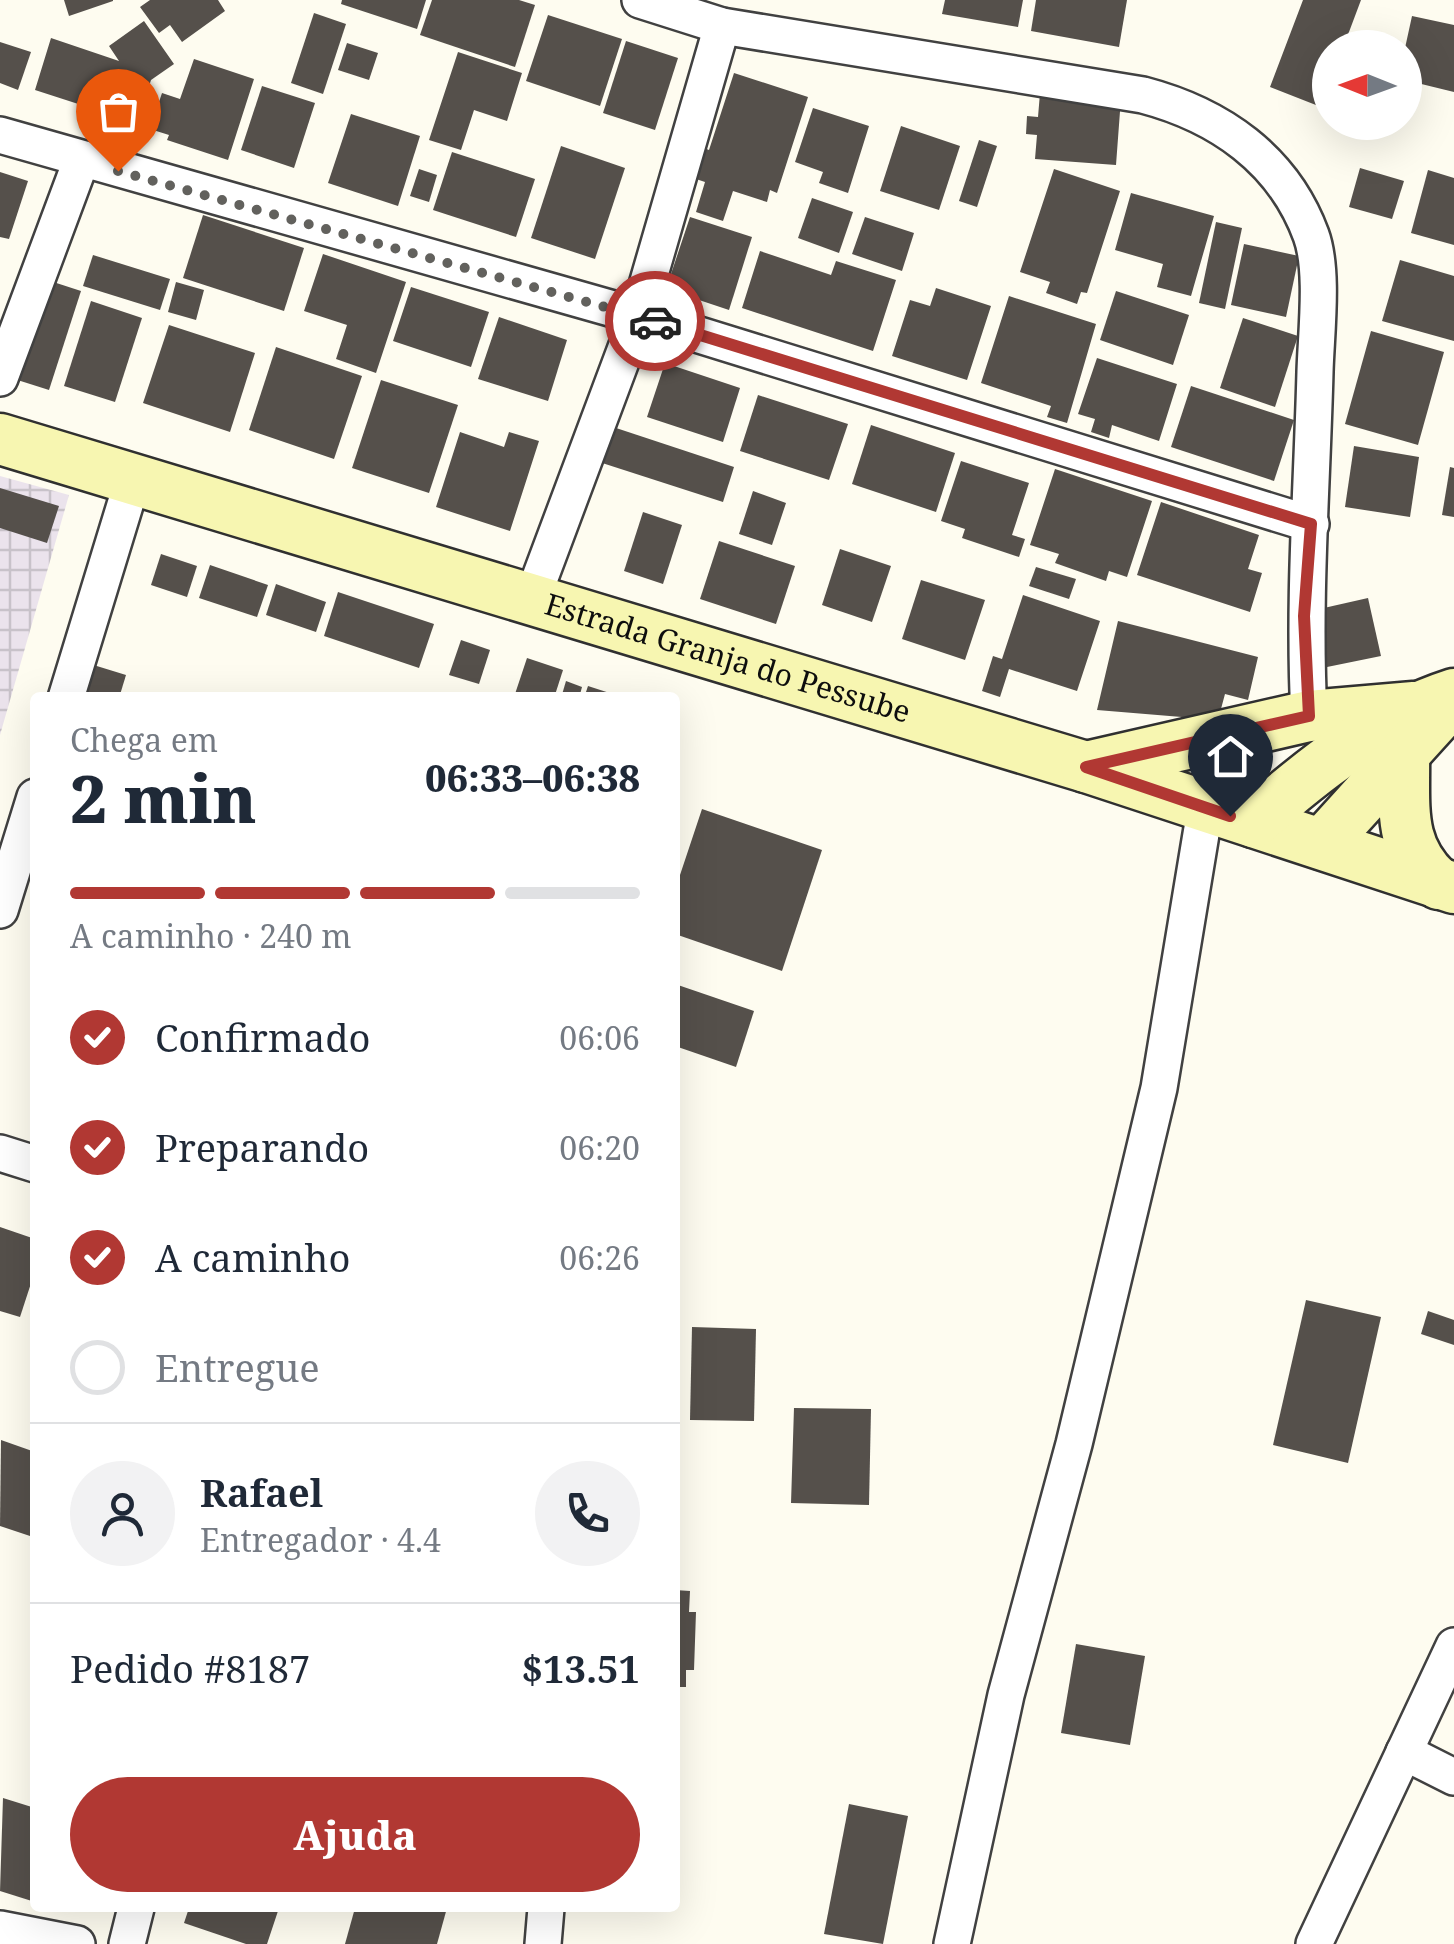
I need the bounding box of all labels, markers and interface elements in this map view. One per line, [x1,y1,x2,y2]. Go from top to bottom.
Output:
north arrow [1312,30,1422,140]
map controls [1312,30,1422,140]
pin [76,69,161,172]
icon: bag [91,84,146,139]
courier [605,271,705,371]
icon: car [628,294,683,349]
street label: Estrada Granja do Pessube [540,583,916,732]
pin [1188,714,1273,817]
text: Chega em [70,718,218,761]
icon: home [1203,729,1258,784]
text: 06:33–06:38 [425,751,640,803]
text: 2 min [70,754,257,842]
text: A caminho · 240 m [70,914,351,957]
icon: check [70,1010,125,1065]
text: Confirmado [155,1011,370,1063]
text: 06:06 [559,1016,640,1059]
icon: check [70,1120,125,1175]
text: Preparando [155,1121,369,1173]
text: 06:20 [559,1126,640,1169]
icon: check [70,1230,125,1285]
text: A caminho [155,1231,350,1283]
text: 06:26 [559,1236,640,1279]
text: Entregue [155,1341,320,1393]
button: person [70,1461,175,1566]
button: phone [535,1461,640,1566]
text: Rafael [200,1466,323,1518]
text: Entregador · 4.4 [200,1518,441,1561]
text: Pedido #8187 [70,1642,310,1694]
text: $13.51 [521,1642,640,1694]
button: Ajuda [70,1777,640,1892]

